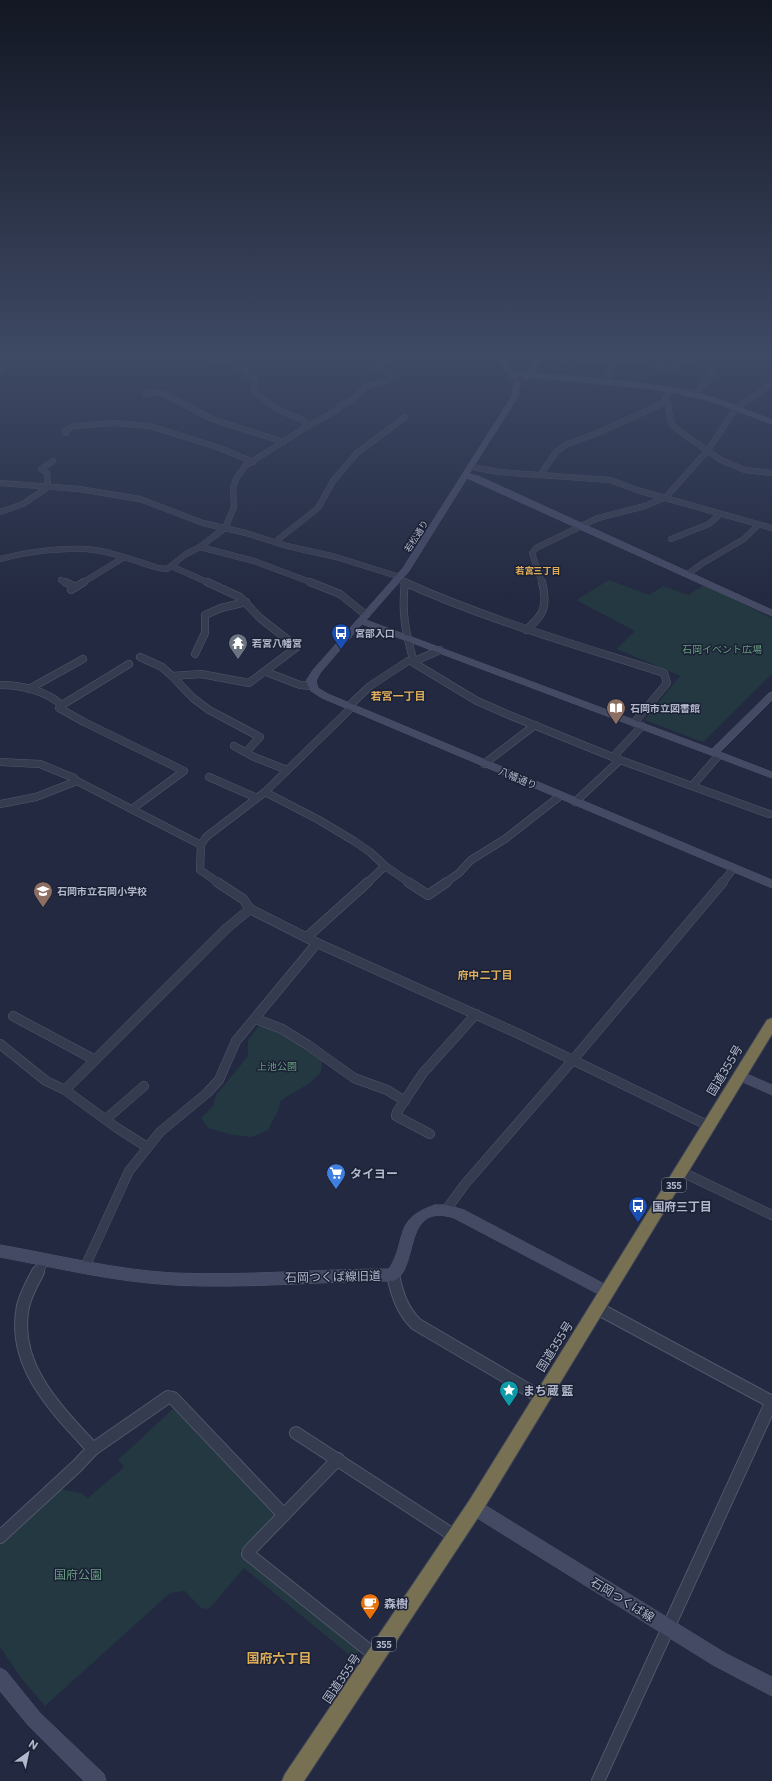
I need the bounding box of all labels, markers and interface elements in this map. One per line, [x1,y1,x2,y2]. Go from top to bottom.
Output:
street label: 若松通り [402,518,430,554]
district label: 若宮三丁目 [514,565,561,576]
bus stop icon: 宮部入口 [330,622,352,650]
place label: 宮部入口 [355,627,395,639]
temple icon: 若宮八幡宮 [227,632,249,660]
place label: 若宮八幡宮 [251,637,302,649]
park label: 石岡イベント広場 [682,643,762,655]
district label: 若宮一丁目 [371,689,426,702]
library icon: 石岡市立図書館 [605,697,627,725]
place label: 石岡市立図書館 [630,702,700,714]
street label: 八幡通り [497,765,539,791]
school or university icon: 石岡市立石岡小学校 [32,880,54,908]
place label: 石岡市立石岡小学校 [57,885,147,897]
district label: 府中二丁目 [458,968,513,981]
street label: 国道355号 [703,1042,745,1098]
park label: 上池公園 [257,1060,297,1072]
supermarket icon: タイヨー [325,1162,347,1190]
place label: タイヨー [350,1166,398,1180]
road number: 355 [662,1178,686,1192]
bus stop icon: 国府三丁目 [627,1195,649,1223]
place label: 国府三丁目 [652,1199,712,1213]
street label: 石岡つくば線旧道 [285,1268,381,1284]
street label: 国道355号 [533,1318,575,1374]
place icon: まち蔵 藍 [498,1379,520,1407]
place label: まち蔵 藍 [523,1383,573,1397]
park label: 国府公園 [54,1567,102,1581]
street label: 石岡つくば線 [589,1574,657,1624]
cafe icon: 森樹 [359,1592,381,1620]
place label: 森樹 [384,1596,408,1610]
road number: 355 [372,1637,396,1651]
district label: 国府六丁目 [246,1650,312,1666]
street label: 国道355号 [319,1651,363,1705]
north arrow [8,1733,48,1773]
text: N [27,1736,41,1752]

